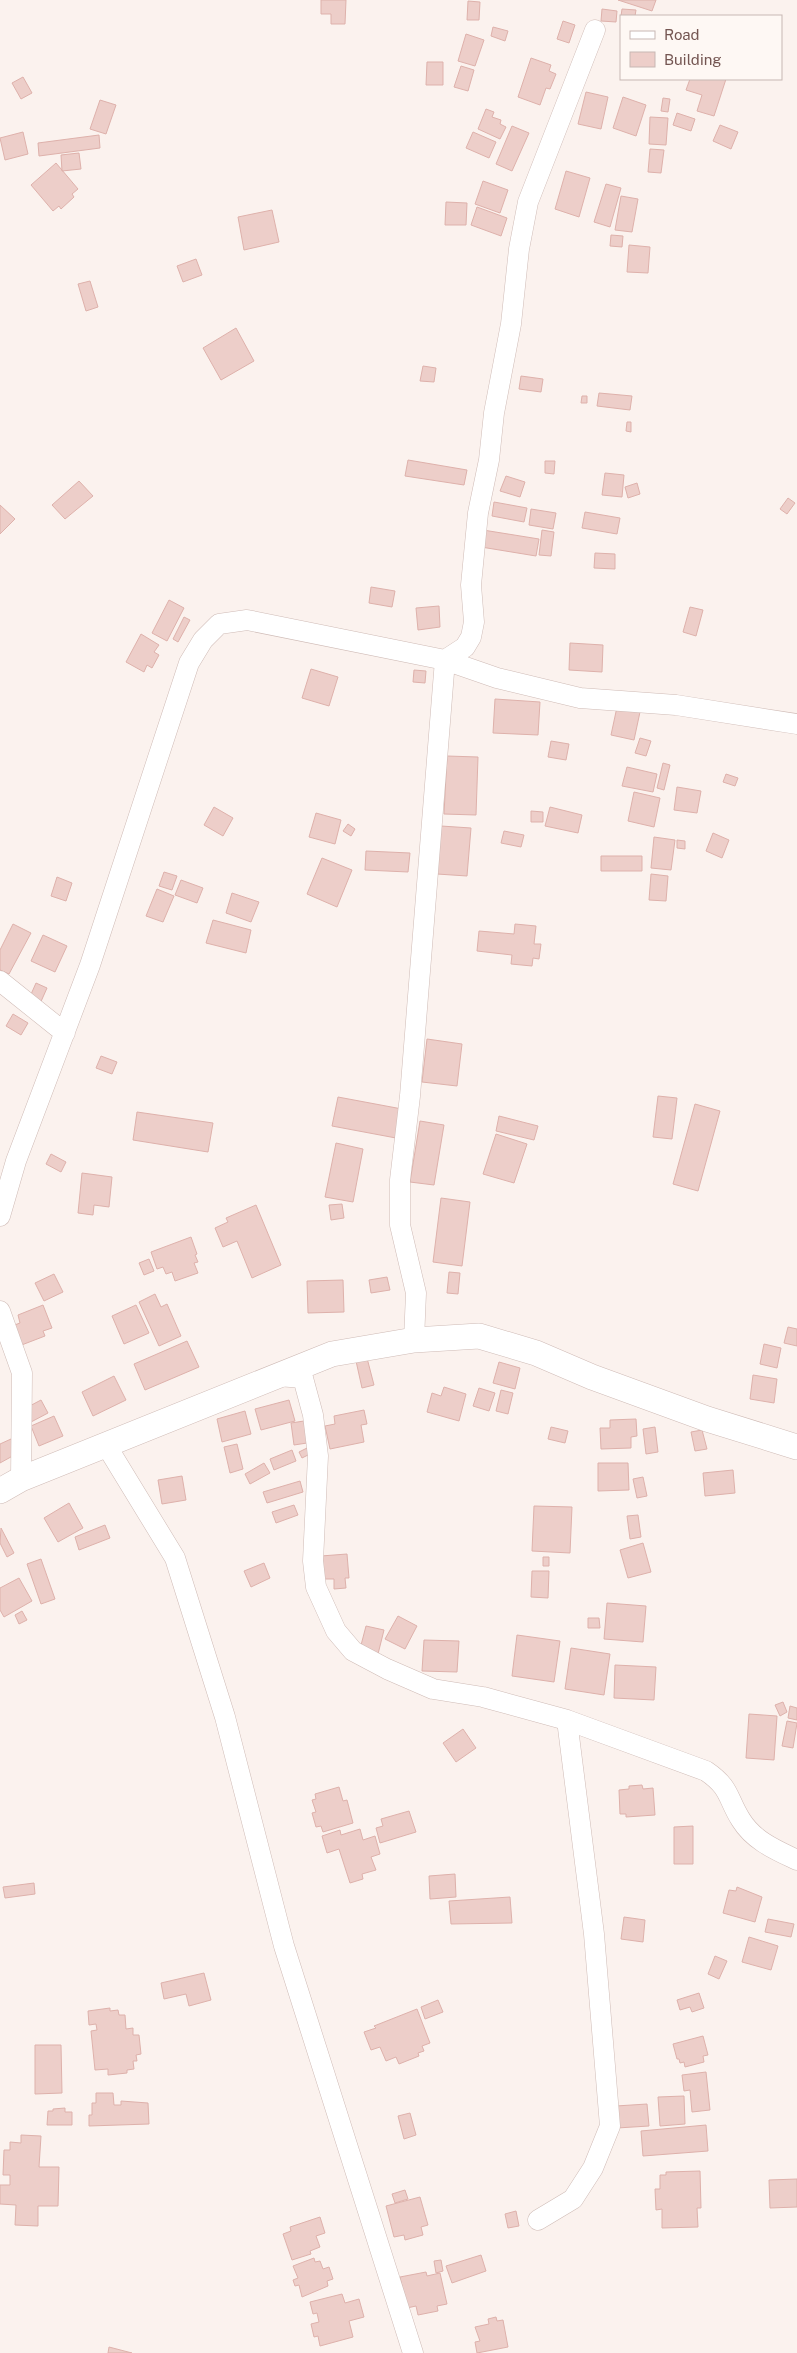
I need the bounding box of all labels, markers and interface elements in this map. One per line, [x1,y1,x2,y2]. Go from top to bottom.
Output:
legend [620,15,782,80]
text: Road [664,26,700,43]
text: Building [664,51,722,68]

